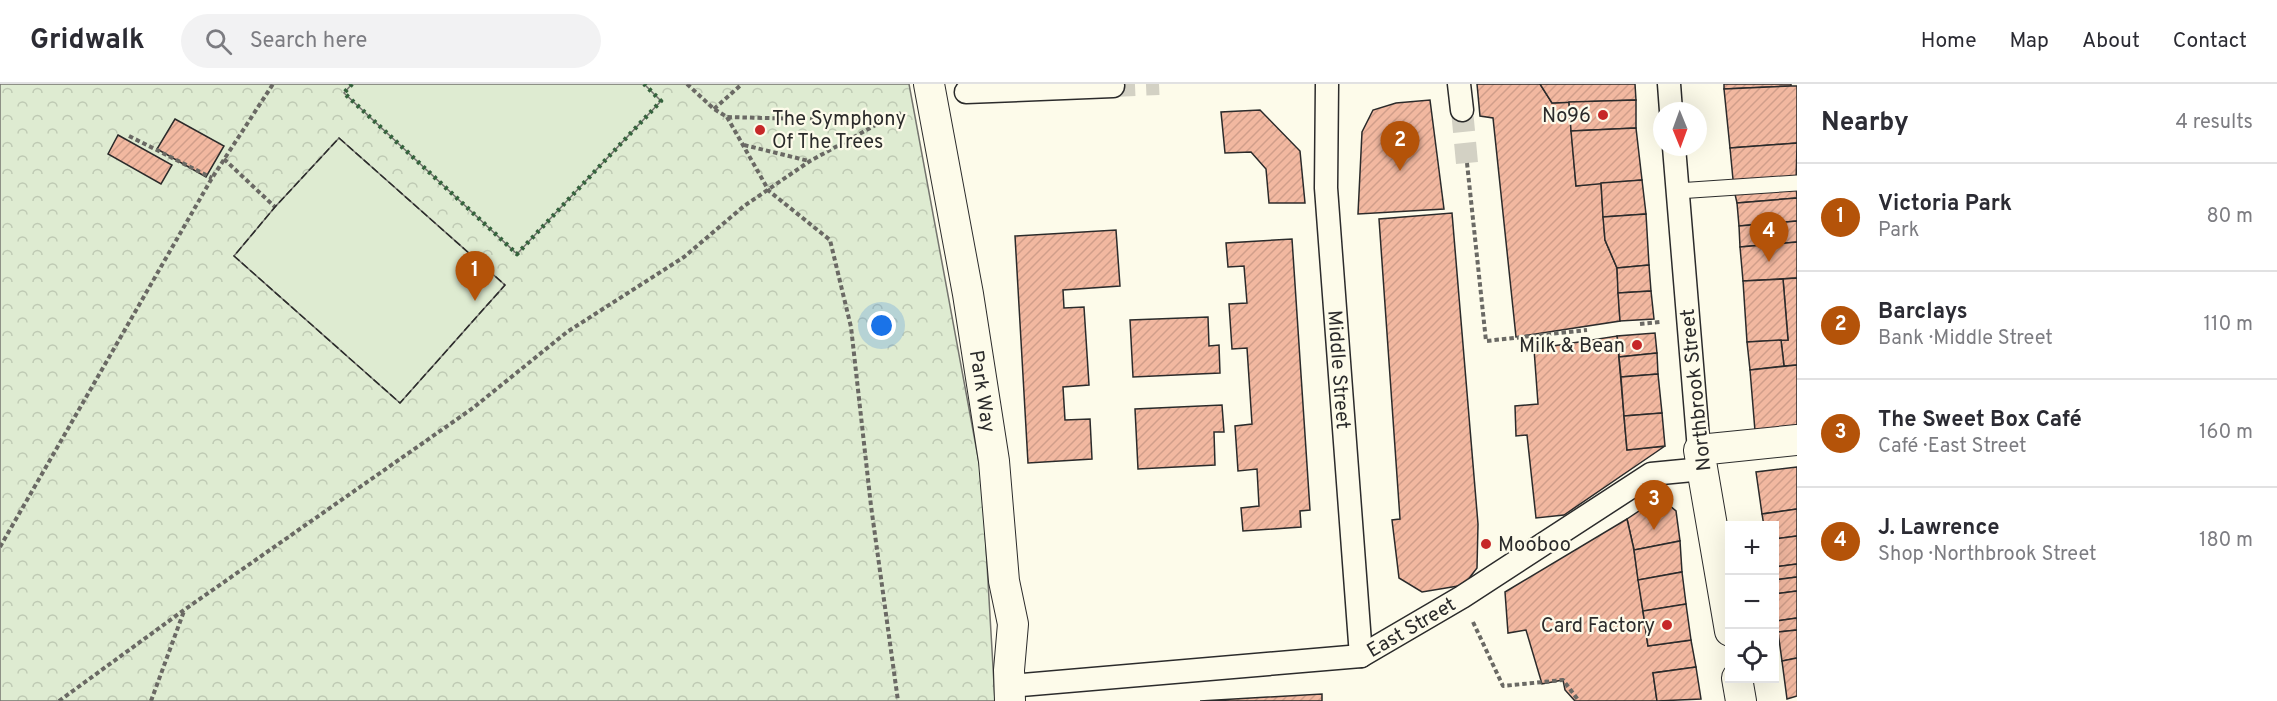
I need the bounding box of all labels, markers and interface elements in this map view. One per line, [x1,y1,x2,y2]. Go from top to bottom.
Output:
search box [181,14,601,68]
text: Gridwalk [30,23,145,59]
icon: search [202,25,235,58]
text: Search here [250,28,367,55]
text: Home [1921,28,1977,55]
text: Map [2010,28,2049,55]
text: About [2082,28,2140,55]
text: Contact [2173,28,2247,55]
north arrow [1653,102,1707,156]
place label: No96 [1542,104,1591,130]
place label: The Symphony Of The Trees [772,107,906,156]
text: Nearby [1821,107,1909,140]
marker: No96 [1596,108,1610,122]
text: 4 results [2176,110,2253,136]
pin: 2 [1380,122,1420,171]
marker: The Symphony Of The Trees [753,123,767,137]
text: Victoria Park [1878,191,2012,218]
text: 1 [1837,204,1845,230]
text: 80 m [2207,204,2253,230]
pin: 4 [1750,212,1788,262]
text: Park [1878,218,1919,244]
pin: 1 [456,252,494,301]
text: Barclays [1878,299,1968,326]
street label: Northbrook Street [1676,307,1718,472]
street label: Middle Street [1320,309,1355,430]
your location [867,311,896,340]
text: 2 [1834,312,1847,338]
text: 110 m [2204,312,2253,338]
text: Bank · Middle Street [1878,326,2053,352]
place label: Milk & Bean [1519,334,1625,360]
marker: Milk & Bean [1630,338,1644,352]
street label: Park Way [962,349,1000,435]
text: The Sweet Box Café [1878,407,2082,434]
text: 3 [1835,420,1847,446]
text: 160 m [2199,420,2253,446]
text: Café · East Street [1878,434,2027,460]
pin: 3 [1634,480,1674,530]
text: J. Lawrence [1878,515,2000,542]
map controls [1725,521,1779,683]
button: + [1725,521,1779,575]
text: 4 [1834,528,1847,554]
text: 180 m [2199,528,2253,554]
place label: Mooboo [1498,533,1571,559]
marker: Mooboo [1479,537,1493,551]
text: Shop · Northbrook Street [1878,542,2097,568]
button: − [1725,575,1779,629]
street label: East Street [1363,592,1461,665]
place label: Card Factory [1541,614,1655,640]
marker: Card Factory [1660,618,1674,632]
button: locate [1725,629,1779,683]

